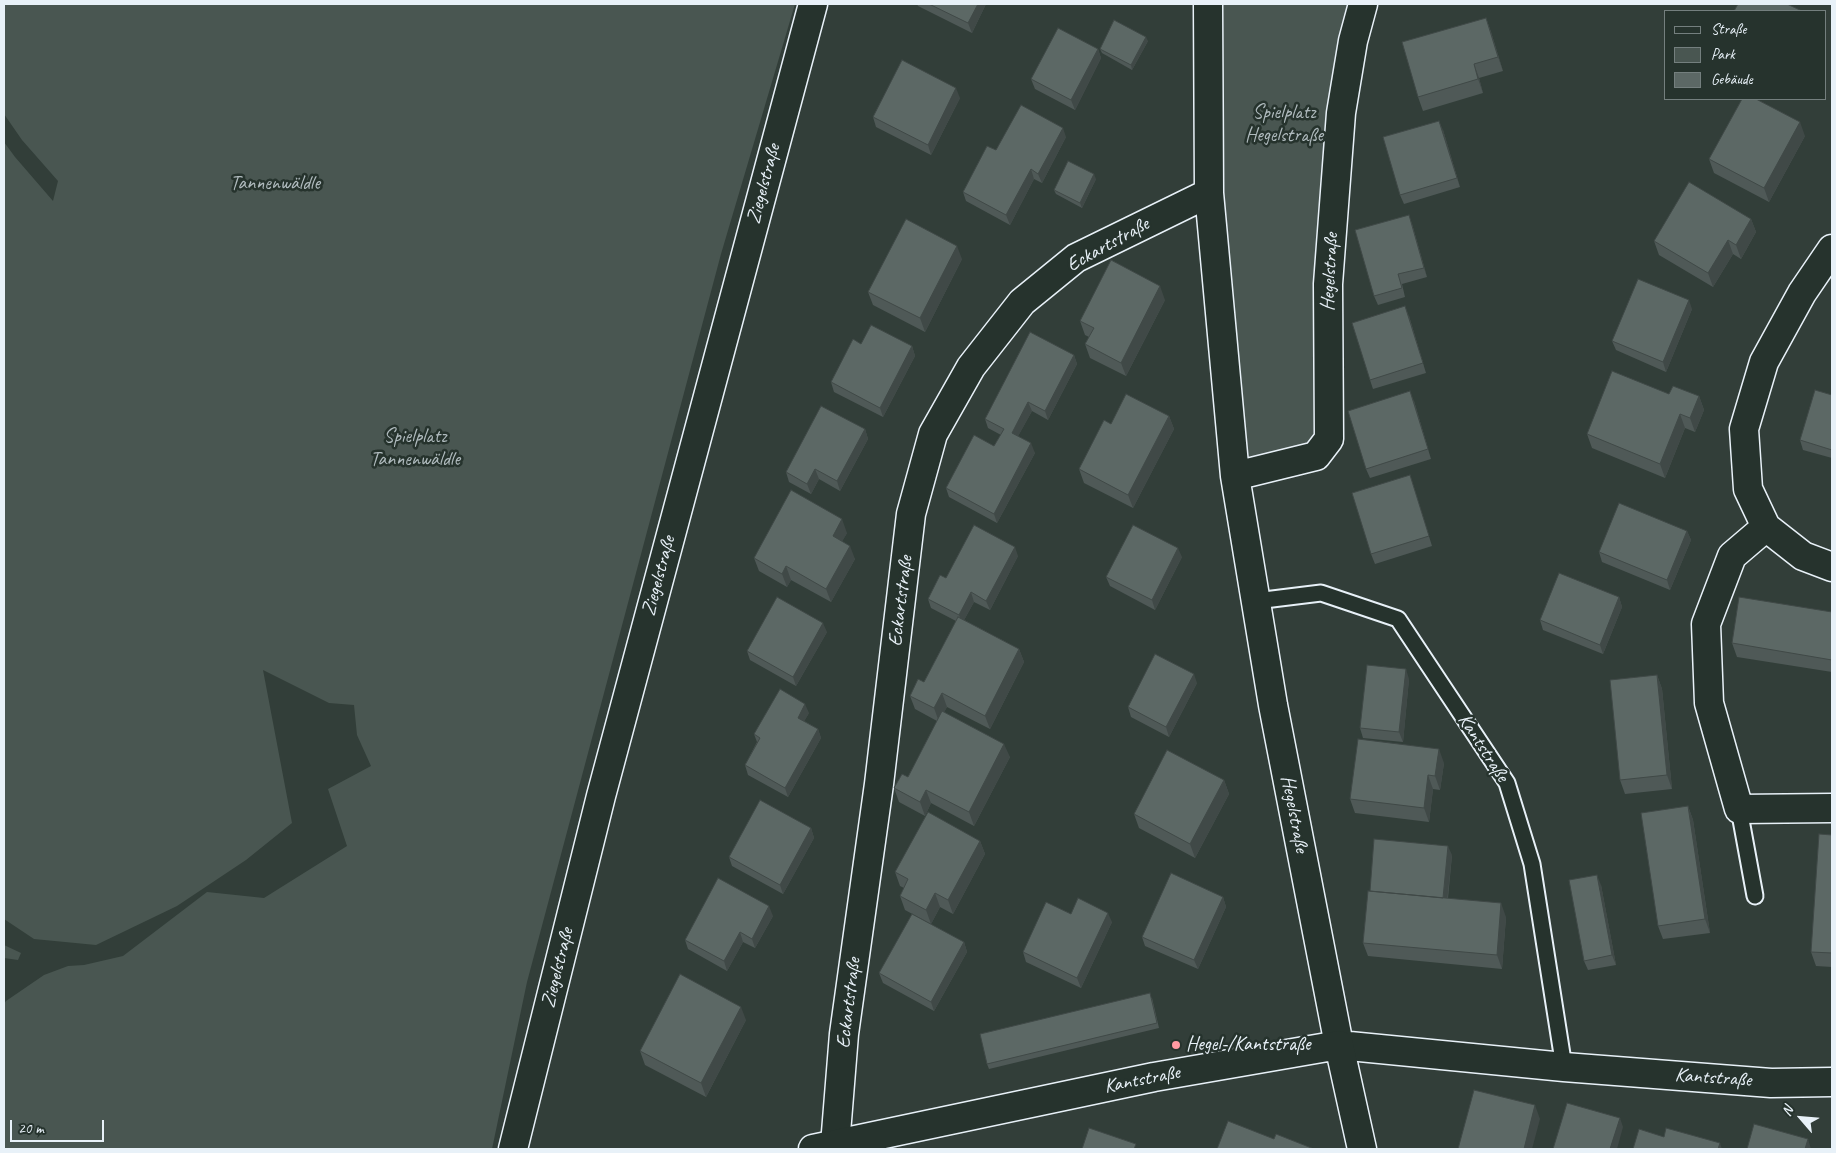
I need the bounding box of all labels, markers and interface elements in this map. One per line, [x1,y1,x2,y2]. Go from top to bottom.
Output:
legend [1664,10,1826,100]
text: Straße [1711,20,1746,39]
text: Park [1711,45,1735,64]
text: Gebäude [1711,70,1753,89]
park label: Spielplatz Hegelstraße [1245,101,1323,148]
street label: Ziegelstraße [742,142,786,226]
park label: Tannenwäldle [230,172,320,196]
street label: Eckartstraße [1063,213,1153,277]
street label: Hegelstraße [1316,232,1344,312]
park label: Spielplatz Tannenwäldle [370,425,460,472]
street label: Ziegelstraße [637,534,681,618]
street label: Eckartstraße [884,555,918,647]
street label: Kantstraße [1452,709,1514,787]
street label: Hegelstraße [1275,773,1313,855]
street label: Ziegelstraße [536,926,580,1010]
street label: Eckartstraße [832,957,866,1049]
place label: Hegel-/Kantstraße [1186,1033,1310,1057]
marker: Hegel-/Kantstraße [1170,1039,1182,1051]
street label: Kantstraße [1102,1061,1182,1099]
street label: Kantstraße [1674,1063,1752,1093]
north arrow [1776,1093,1826,1143]
text: N [1778,1103,1797,1119]
scale bar [12,1110,106,1142]
text: 20 m [18,1119,44,1138]

